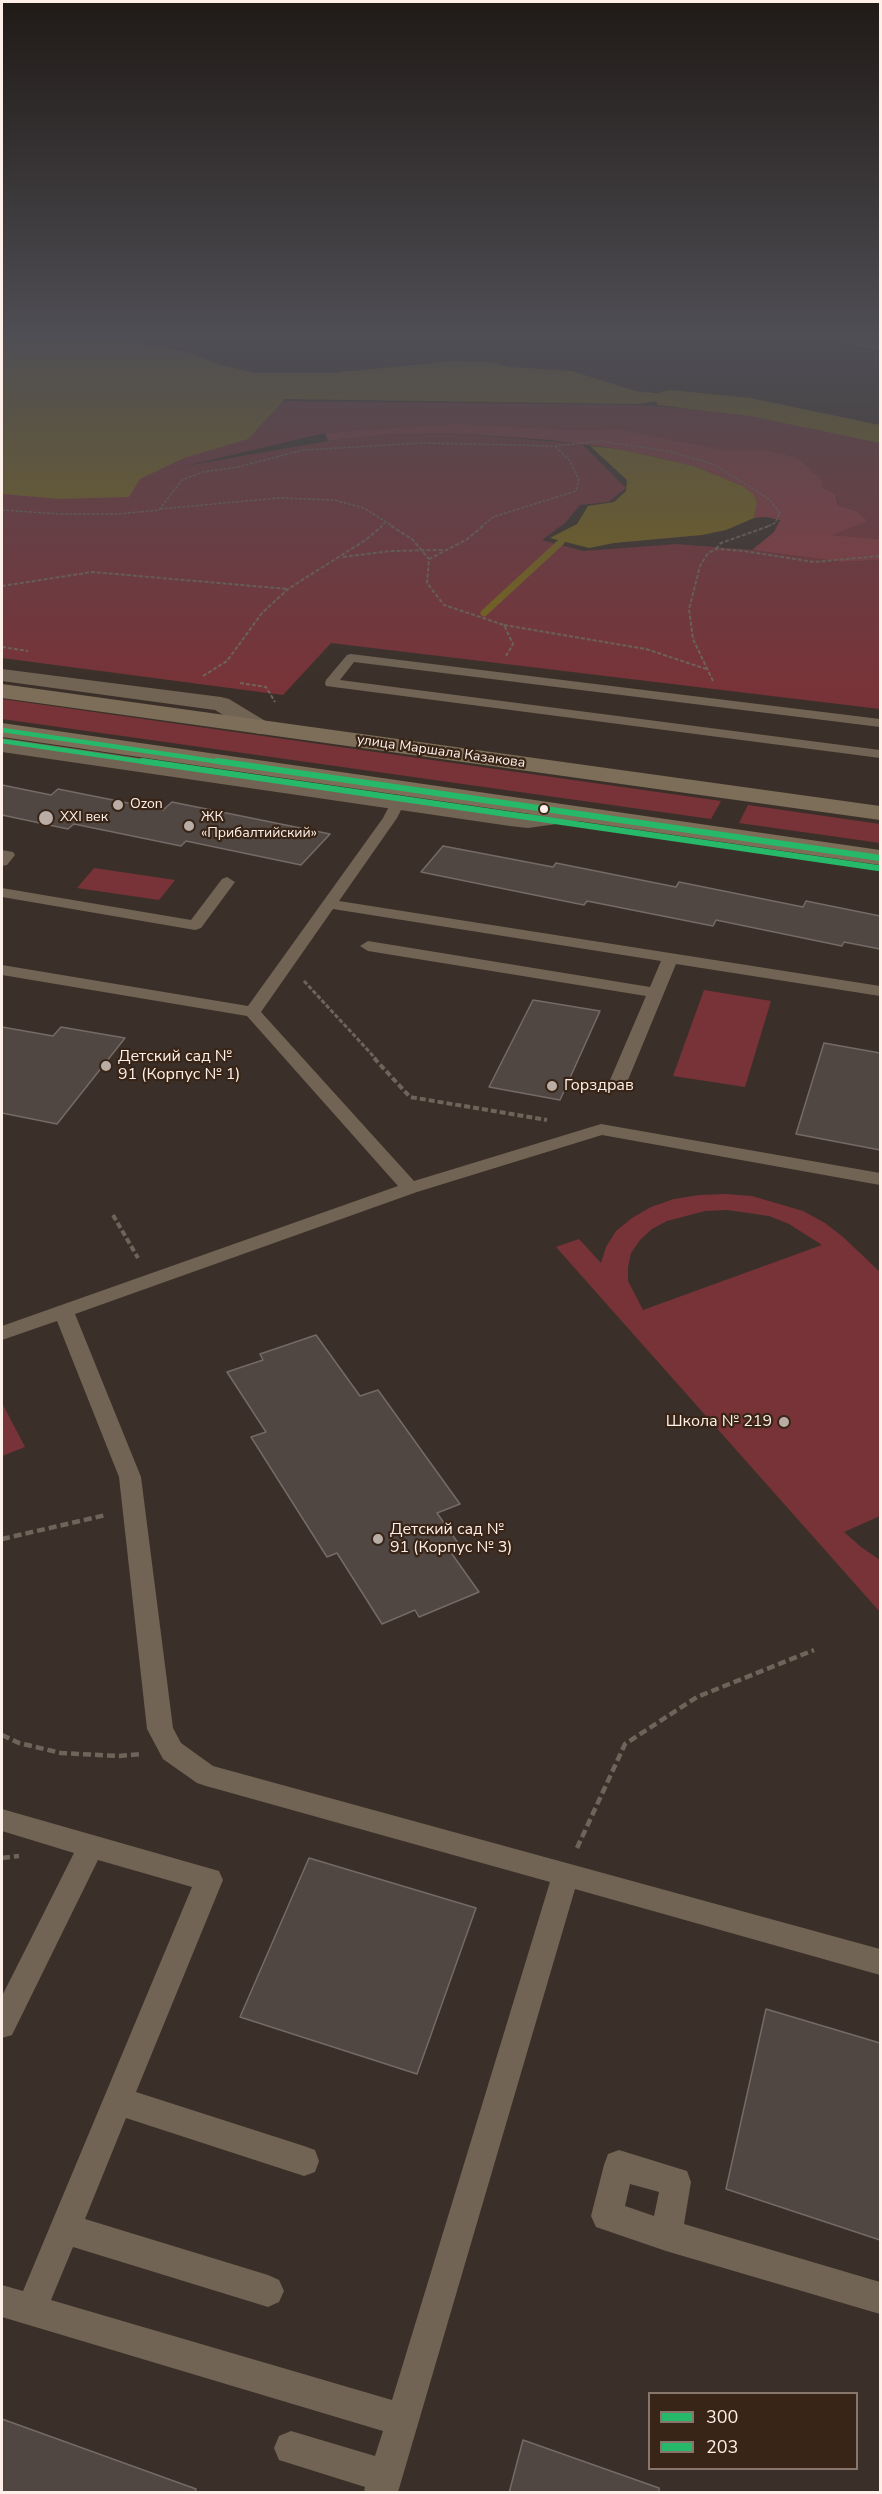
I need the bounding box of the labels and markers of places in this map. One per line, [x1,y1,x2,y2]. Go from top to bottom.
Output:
place label: Ozon [130,797,163,813]
marker: Ozon [111,798,125,812]
unlabelled marker [538,803,550,815]
marker: XXI век [37,809,55,827]
place label: XXI век [60,810,108,826]
place label: ЖК «Прибалтийский» [201,810,317,843]
marker: ЖК «Прибалтийский» [182,819,196,833]
place label: Детский сад № 91 (Корпус № 1) [118,1047,240,1085]
marker: Детский сад № 91 (Корпус № 1) [99,1059,113,1073]
place label: Горздрав [564,1076,634,1096]
marker: Горздрав [545,1079,559,1093]
place label: Школа № 219 [666,1412,772,1432]
marker: Школа № 219 [777,1415,791,1429]
place label: Детский сад № 91 (Корпус № 3) [390,1520,512,1558]
marker: Детский сад № 91 (Корпус № 3) [371,1532,385,1546]

